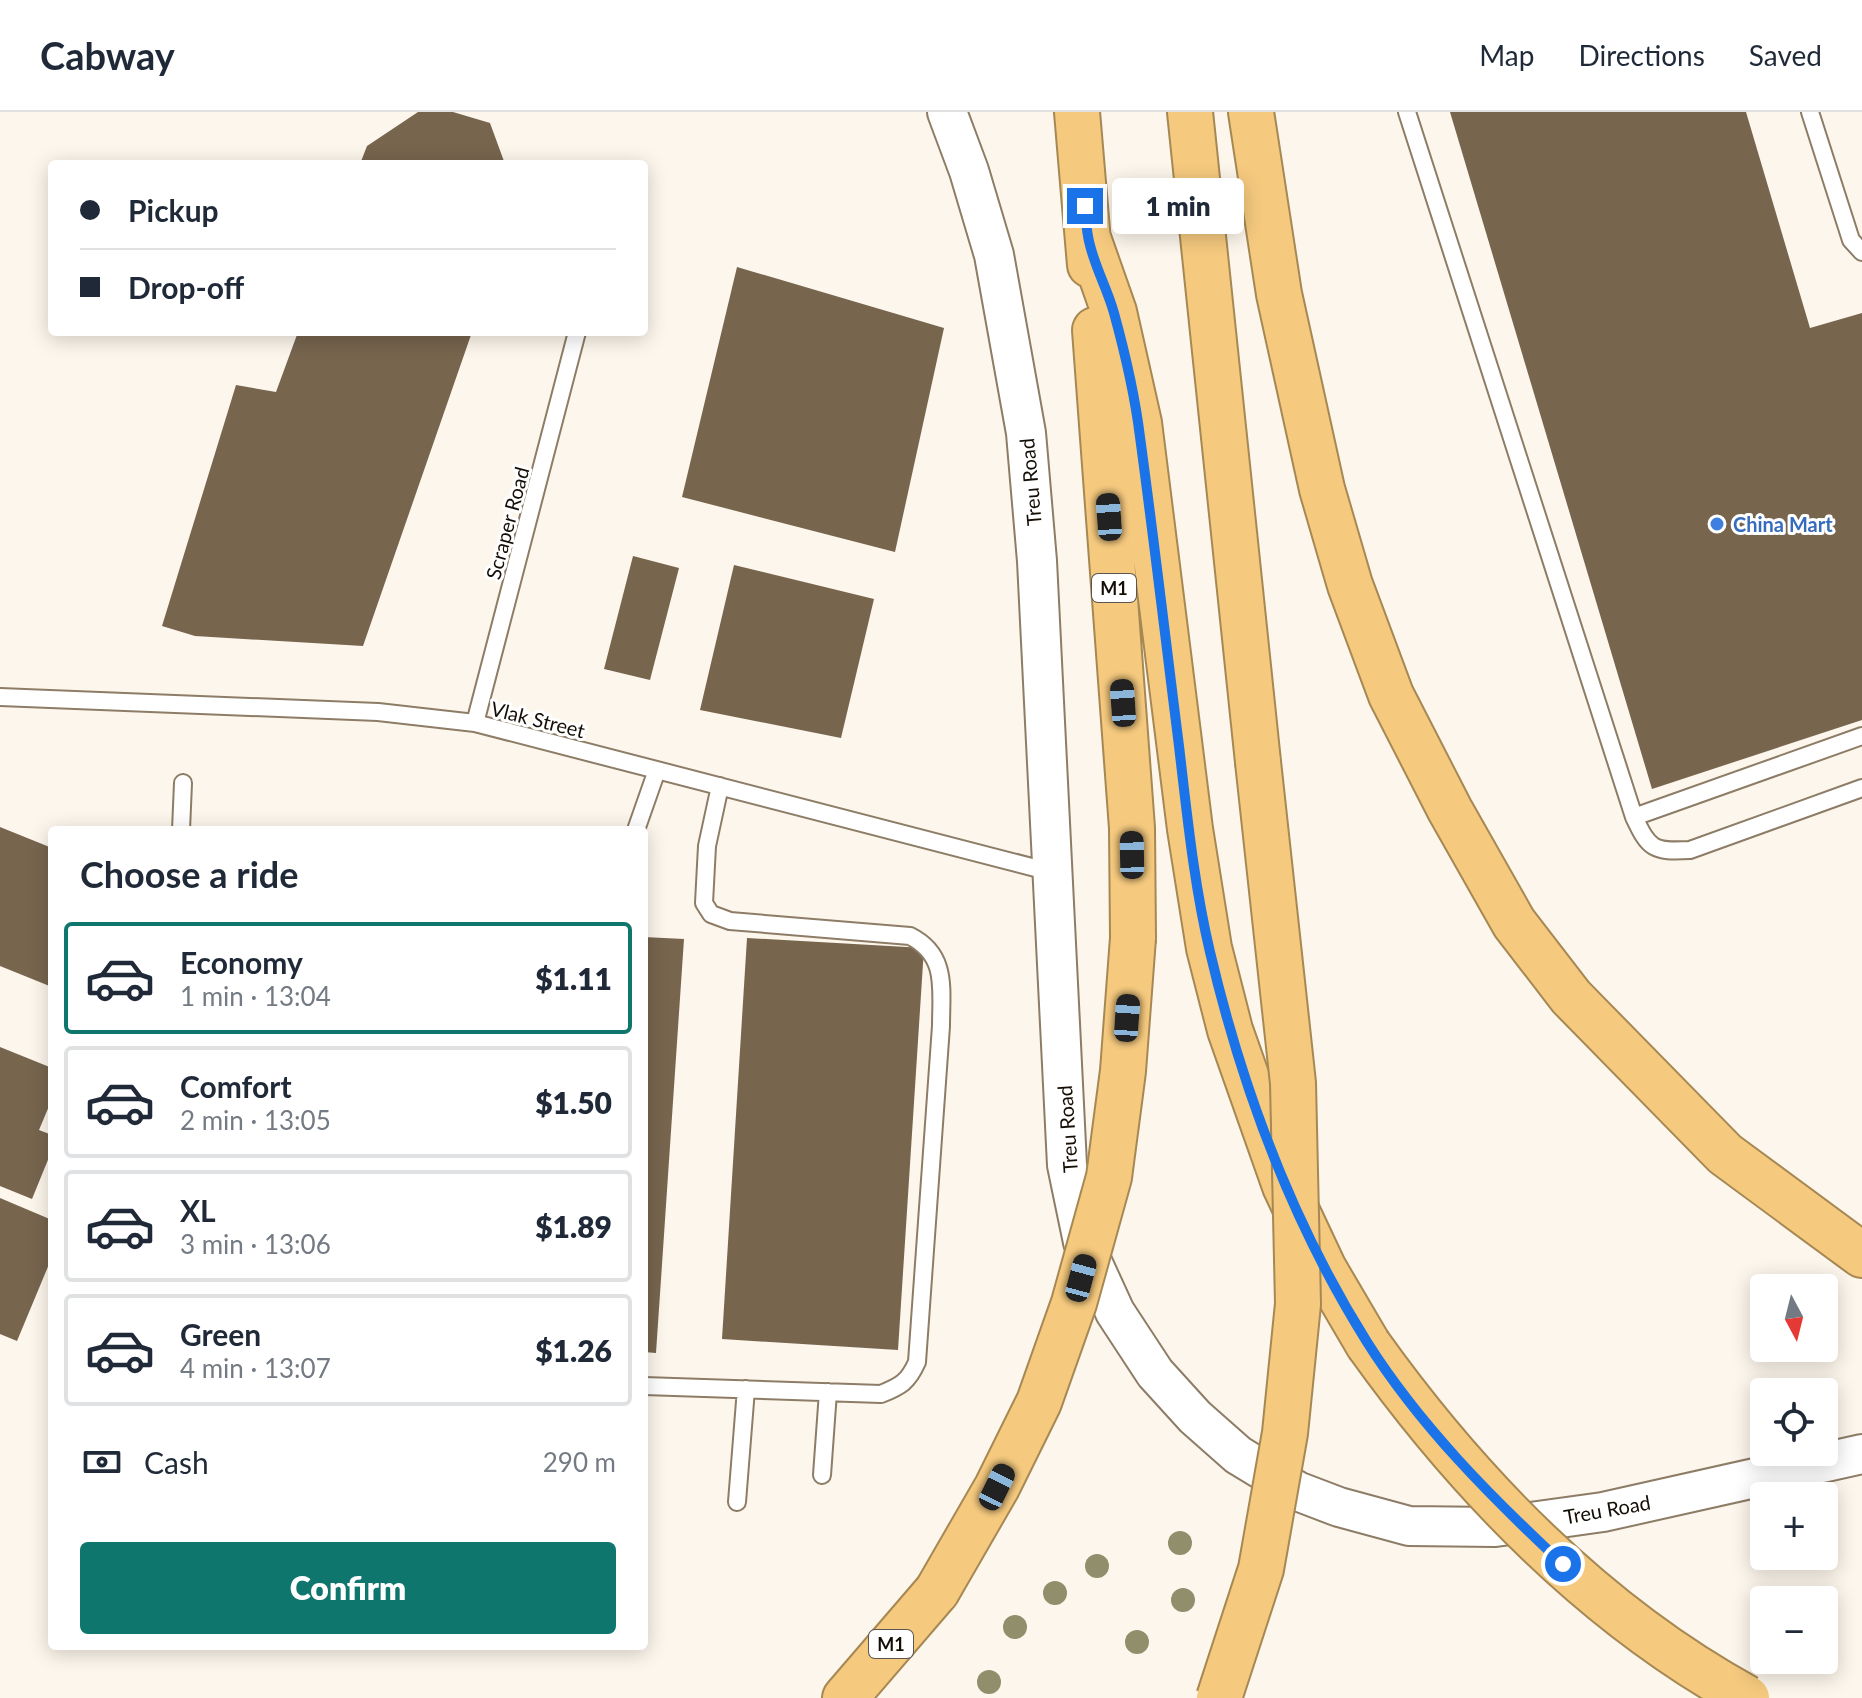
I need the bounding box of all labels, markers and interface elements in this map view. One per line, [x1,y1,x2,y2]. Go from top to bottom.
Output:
text: Cabway [40,32,175,78]
text: Map [1479,38,1534,72]
text: Directions [1578,38,1705,72]
text: Saved [1749,38,1822,72]
callout: 1 min [1113,178,1245,234]
route end [1067,188,1103,224]
text: 1 min [1146,190,1210,222]
text: Pickup [128,192,219,228]
text: Drop-off [128,269,244,305]
street label: Treu Road [1014,437,1046,527]
street label: Scraper Road [480,464,534,582]
car [1095,492,1123,542]
place label: China Mart [1733,512,1833,536]
marker: China Mart [1708,515,1726,533]
road number: M1 [1092,574,1136,602]
car [1109,678,1137,728]
street label: Vlak Street [488,696,588,742]
car [1120,831,1144,879]
text: Choose a ride [80,852,299,896]
icon: car [84,942,156,1014]
text: Economy [180,944,303,980]
text: $1.11 [535,960,612,996]
text: 1 min · 13:04 [180,980,331,1012]
car [1113,993,1141,1043]
icon: car [84,1066,156,1138]
text: Comfort [180,1068,292,1104]
text: $1.50 [535,1084,612,1120]
street label: Treu Road [1052,1084,1082,1174]
text: 2 min · 13:05 [180,1104,331,1136]
icon: car [84,1190,156,1262]
text: XL [180,1192,216,1228]
text: $1.89 [535,1208,612,1244]
text: 3 min · 13:06 [180,1228,331,1260]
car [1063,1252,1099,1304]
north arrow [1750,1274,1838,1362]
map controls [1750,1274,1838,1674]
icon: car [84,1314,156,1386]
text: Green [180,1316,261,1352]
text: $1.26 [535,1332,612,1368]
text: 4 min · 13:07 [180,1352,331,1384]
button: locate [1750,1378,1838,1466]
icon: cash [80,1440,124,1484]
text: Cash [144,1444,209,1480]
text: 290 m [543,1446,616,1478]
car [976,1460,1018,1514]
button: + [1750,1482,1838,1570]
street label: Treu Road [1562,1490,1652,1528]
button: Confirm [80,1542,616,1634]
route start [1545,1546,1581,1582]
button: − [1750,1586,1838,1674]
road number: M1 [869,1630,913,1658]

